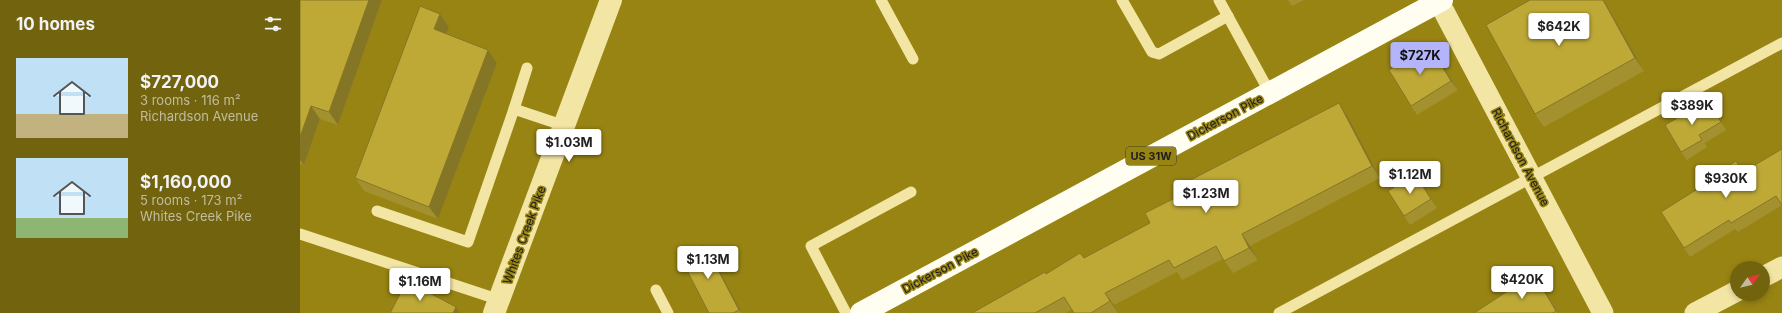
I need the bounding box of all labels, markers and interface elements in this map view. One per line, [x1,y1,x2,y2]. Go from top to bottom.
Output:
icon: filters [262,13,284,35]
pin: $642K [1531,13,1587,47]
text: 10 homes [16,14,95,34]
text: $642K [1537,18,1581,34]
pin: $727K [1392,42,1448,76]
text: $727K [1399,47,1441,63]
text: $727,000 [140,72,219,92]
icon: home [48,74,96,122]
street label: Dickerson Pike [1184,91,1266,143]
text: 3 rooms · 116 m² [140,92,241,108]
pin: $389K [1664,92,1720,126]
text: $389K [1670,97,1714,113]
street label: Richardson Avenue [1489,105,1553,209]
text: Richardson Avenue [140,108,258,124]
pin: $1.03M [536,129,602,163]
text: $1.03M [545,134,593,150]
road number: US 31W [1126,147,1176,165]
pin: $1.12M [1377,161,1443,195]
pin: $930K [1698,165,1754,199]
text: $1.12M [1388,166,1432,182]
text: $930K [1704,170,1748,186]
text: $1,160,000 [140,172,232,192]
icon: home [48,174,96,222]
pin: $1.23M [1173,180,1239,214]
street label: Whites Creek Pike [499,184,549,286]
text: $1.23M [1182,185,1230,201]
text: 5 rooms · 173 m² [140,192,242,208]
text: Whites Creek Pike [140,208,252,224]
street label: Dickerson Pike [899,244,981,296]
pin: $1.13M [675,246,741,280]
text: $1.13M [686,251,730,267]
north arrow [1730,261,1770,301]
map controls [1730,261,1770,301]
pin: $420K [1494,266,1550,300]
pin: $1.16M [387,268,453,302]
text: $420K [1500,271,1544,287]
text: $1.16M [398,273,442,289]

